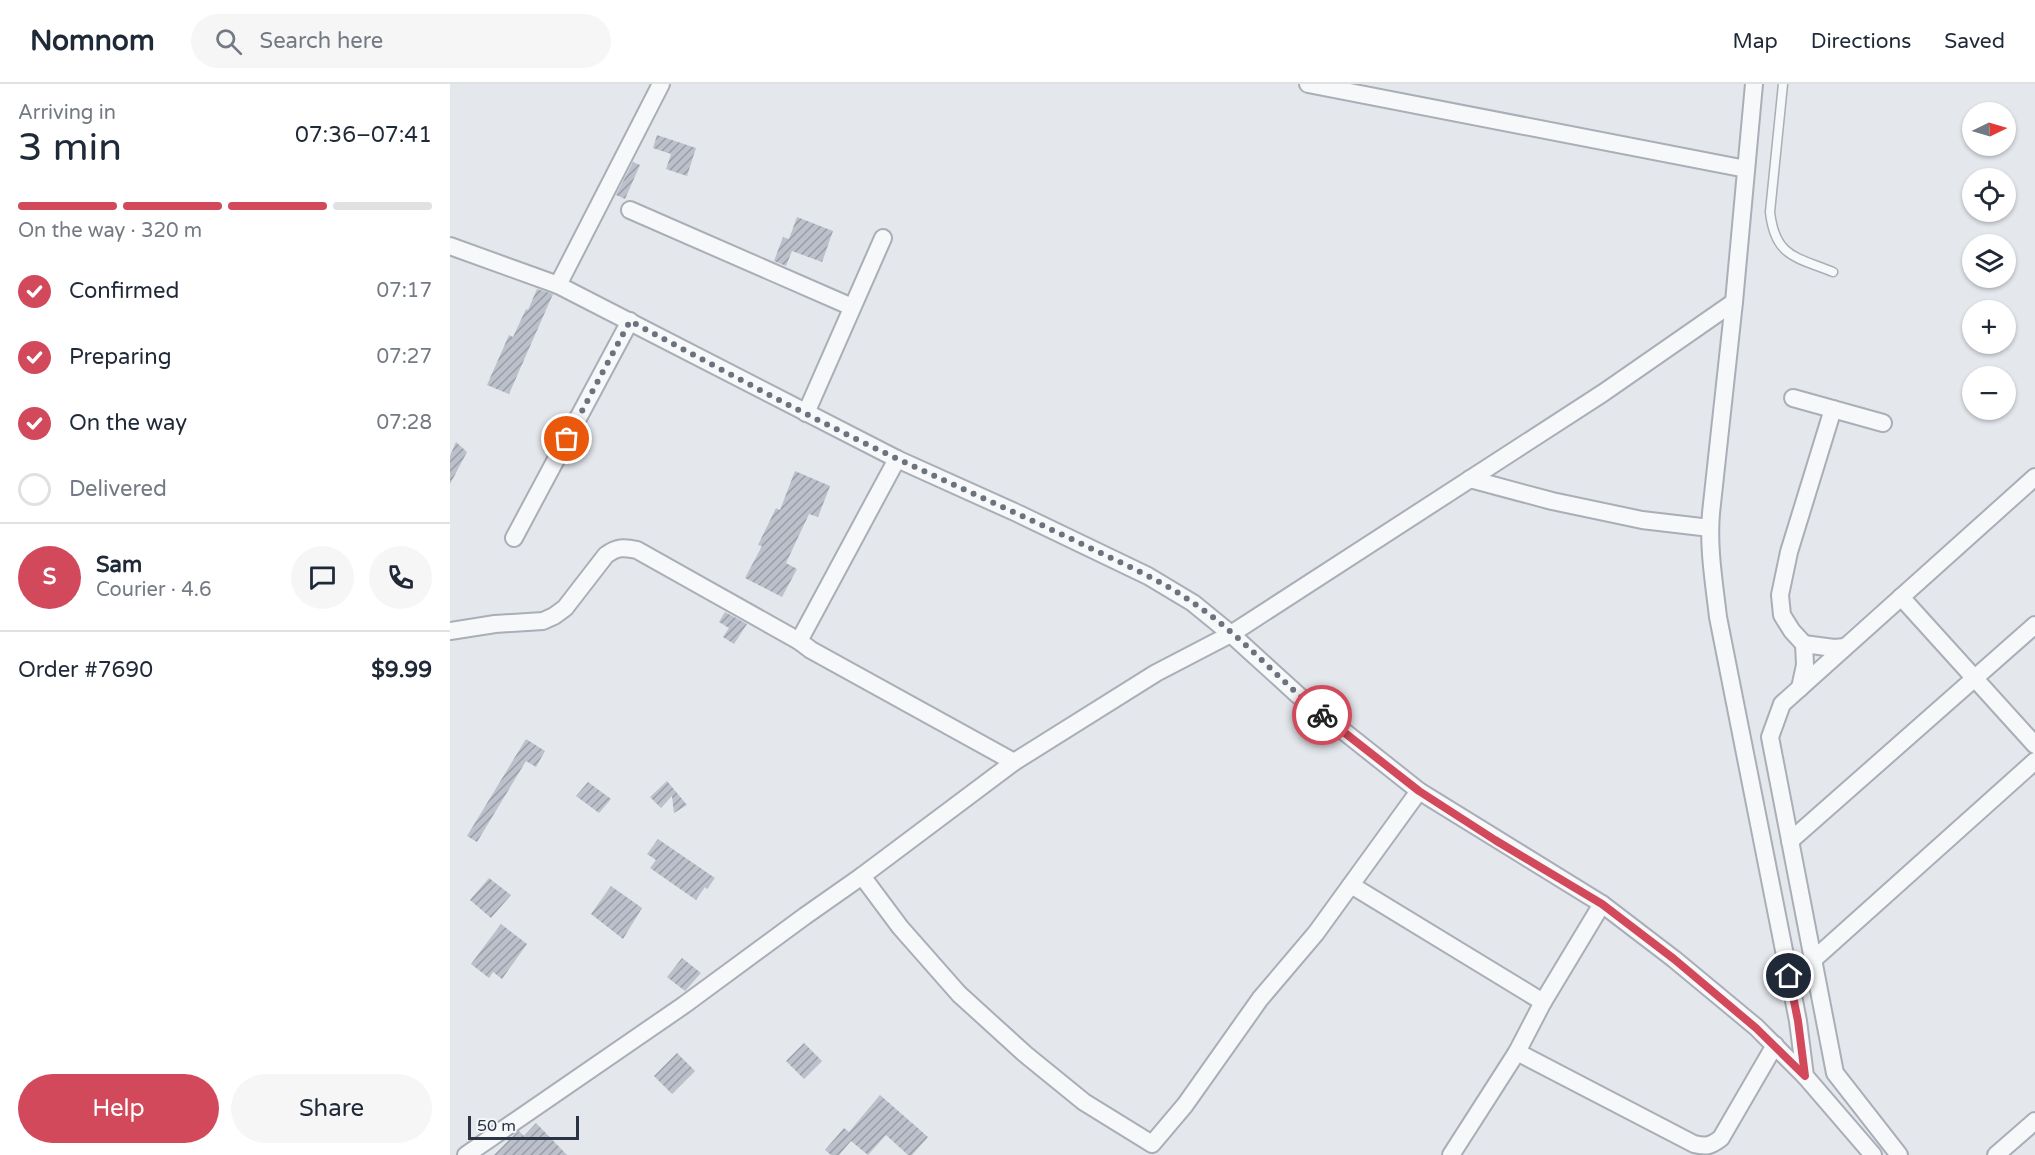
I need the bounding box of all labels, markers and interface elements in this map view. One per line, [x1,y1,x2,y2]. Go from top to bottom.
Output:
search box [191,14,611,68]
text: Nomnom [30,24,155,58]
icon: search [212,25,245,58]
text: Search here [260,28,383,54]
text: Map [1732,29,1778,54]
text: Directions [1811,29,1911,54]
text: Saved [1944,29,2005,54]
text: Arriving in [18,101,116,125]
north arrow [1962,102,2016,156]
map controls [1962,102,2016,420]
text: 07:36–07:41 [295,122,432,148]
text: 3 min [18,124,122,171]
button: locate [1962,168,2016,222]
text: On the way · 320 m [18,219,202,243]
button: layers [1962,234,2016,288]
icon: check [18,275,51,308]
text: Confirmed [69,278,179,304]
text: 07:17 [377,279,432,303]
button: + [1962,300,2016,354]
icon: check [18,341,51,374]
text: Preparing [69,344,172,370]
text: 07:27 [377,345,432,369]
button: − [1962,366,2016,420]
icon: check [18,407,51,440]
text: On the way [69,410,187,436]
text: 07:28 [377,411,432,435]
pin [541,413,592,464]
icon: bag [550,422,583,455]
text: Delivered [69,476,167,502]
button: chat [291,546,354,609]
button: phone [369,546,432,609]
text: Sam [96,552,142,578]
text: S [43,564,56,590]
text: Courier · 4.6 [96,578,211,602]
text: Order #7690 [18,657,153,683]
text: $9.99 [371,657,432,683]
courier [1292,685,1352,745]
icon: bike [1306,699,1339,732]
pin [1763,950,1814,1001]
icon: home [1772,959,1805,992]
button: Help [18,1074,219,1143]
button: Share [231,1074,432,1143]
scale bar [468,1113,579,1140]
text: 50 m [477,1116,516,1136]

